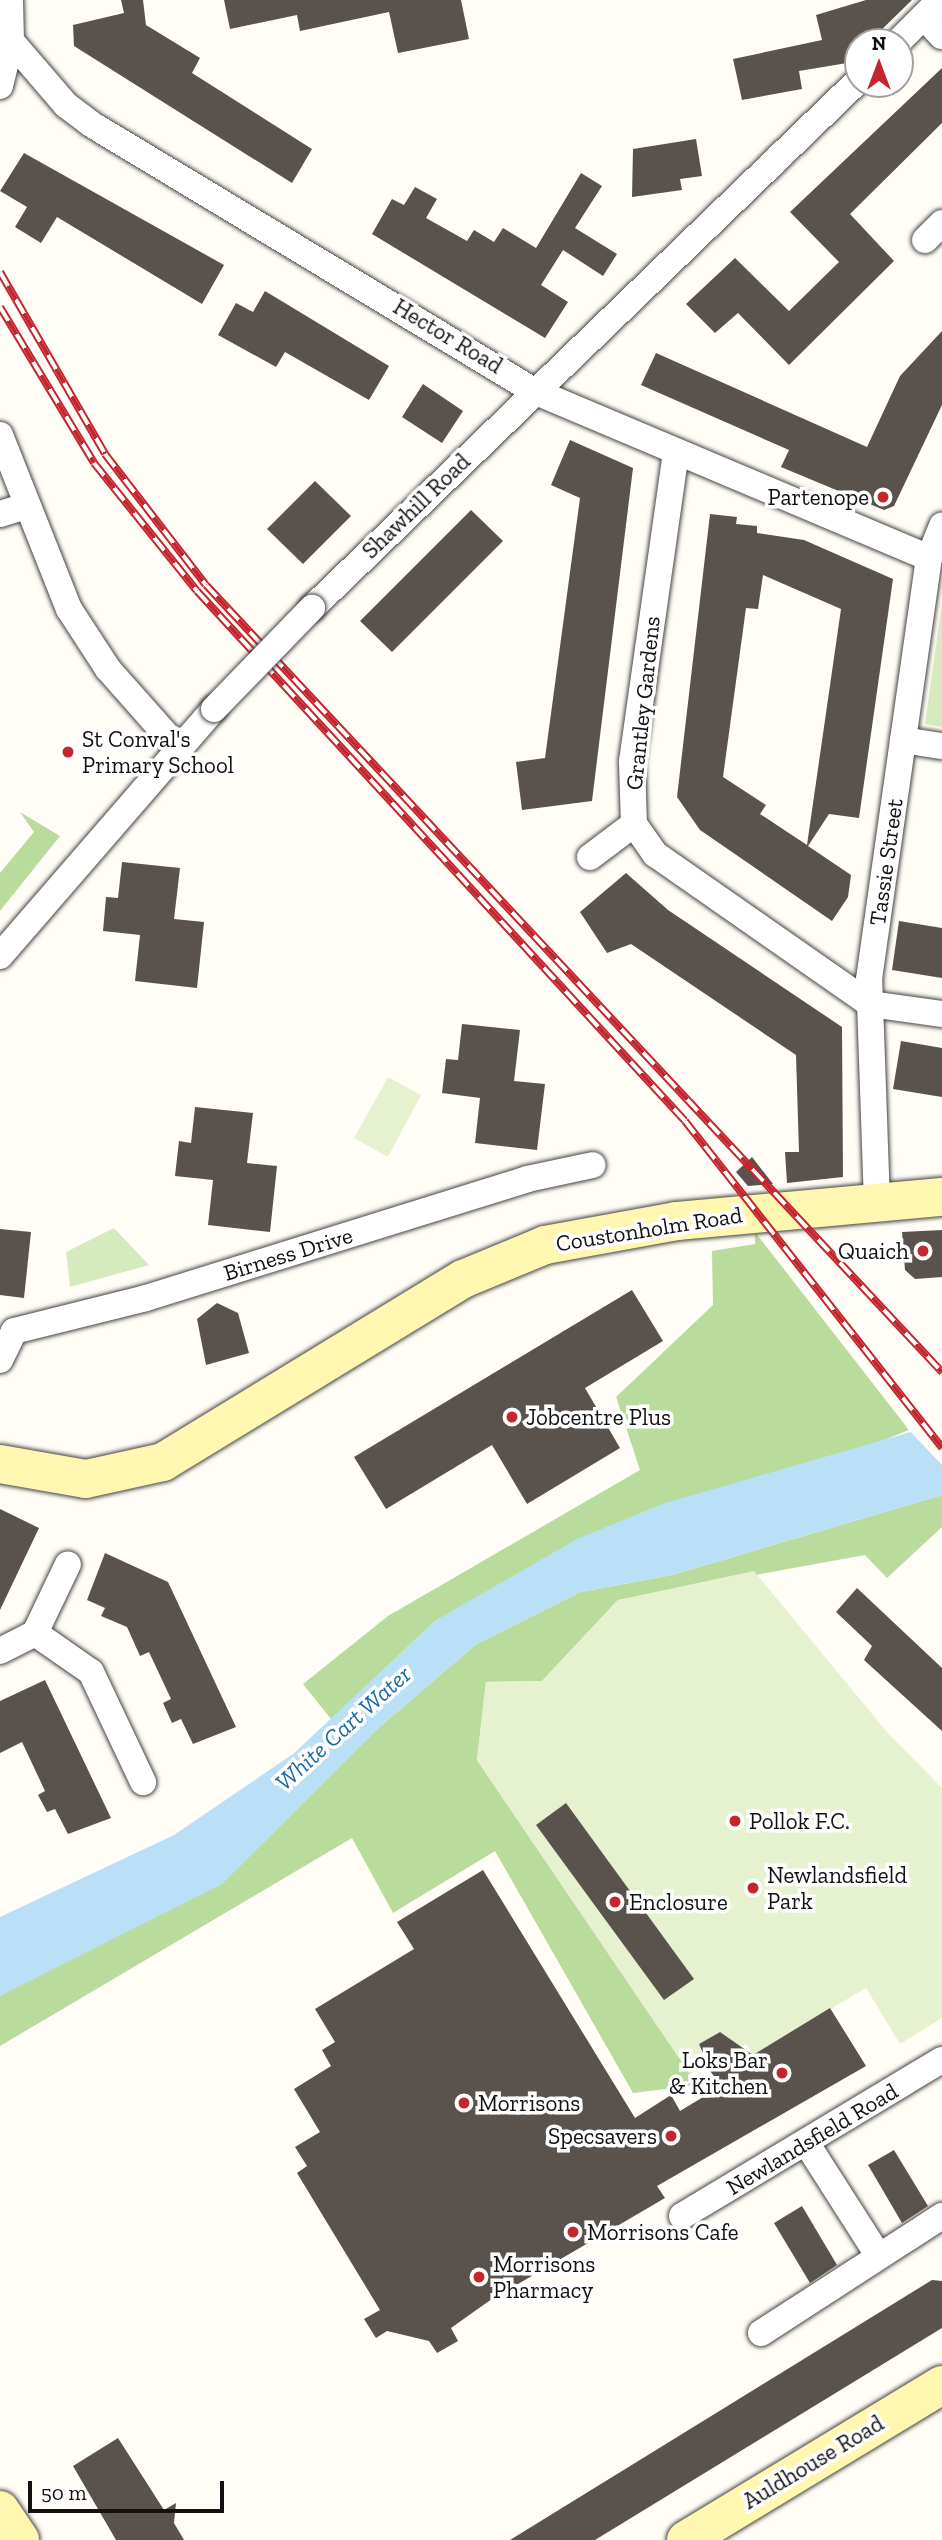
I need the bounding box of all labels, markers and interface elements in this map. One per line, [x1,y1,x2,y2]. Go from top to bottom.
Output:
north arrow [844,28,914,98]
text: N [872,32,886,55]
street label: Hector Road [388,293,508,379]
street label: Shawhill Road [356,448,476,564]
place label: Partenope [767,483,869,511]
marker: Partenope [875,489,891,505]
street label: Grantley Gardens [620,614,666,792]
place label: St Conval's Primary School [82,725,234,779]
marker: St Conval's Primary School [60,744,76,760]
street label: Tassie Street [863,797,909,927]
street label: Coustonholm Road [554,1201,744,1257]
street label: Birness Drive [220,1221,356,1287]
place label: Quaich [838,1237,909,1265]
marker: Quaich [915,1243,931,1259]
place label: Jobcentre Plus [526,1403,671,1431]
marker: Jobcentre Plus [504,1409,520,1425]
water label: White Cart Water [269,1659,417,1797]
place label: Pollok F.C. [749,1807,850,1835]
marker: Pollok F.C. [727,1813,743,1829]
place label: Newlandsfield Park [767,1861,907,1915]
marker: Newlandsfield Park [745,1880,761,1896]
place label: Enclosure [629,1888,728,1916]
marker: Enclosure [607,1894,623,1910]
place label: Loks Bar & Kitchen [669,2046,768,2100]
marker: Loks Bar & Kitchen [774,2065,790,2081]
street label: Newlandsfield Road [721,2077,903,2201]
place label: Morrisons [478,2089,580,2117]
marker: Morrisons [456,2095,472,2111]
place label: Specsavers [548,2122,657,2150]
marker: Specsavers [663,2128,679,2144]
place label: Morrisons Cafe [587,2218,739,2246]
marker: Morrisons Cafe [565,2224,581,2240]
place label: Morrisons Pharmacy [493,2250,595,2304]
marker: Morrisons Pharmacy [471,2269,487,2285]
street label: Auldhouse Road [738,2409,888,2515]
scale bar [32,2466,228,2510]
text: 50 m [41,2480,87,2505]

